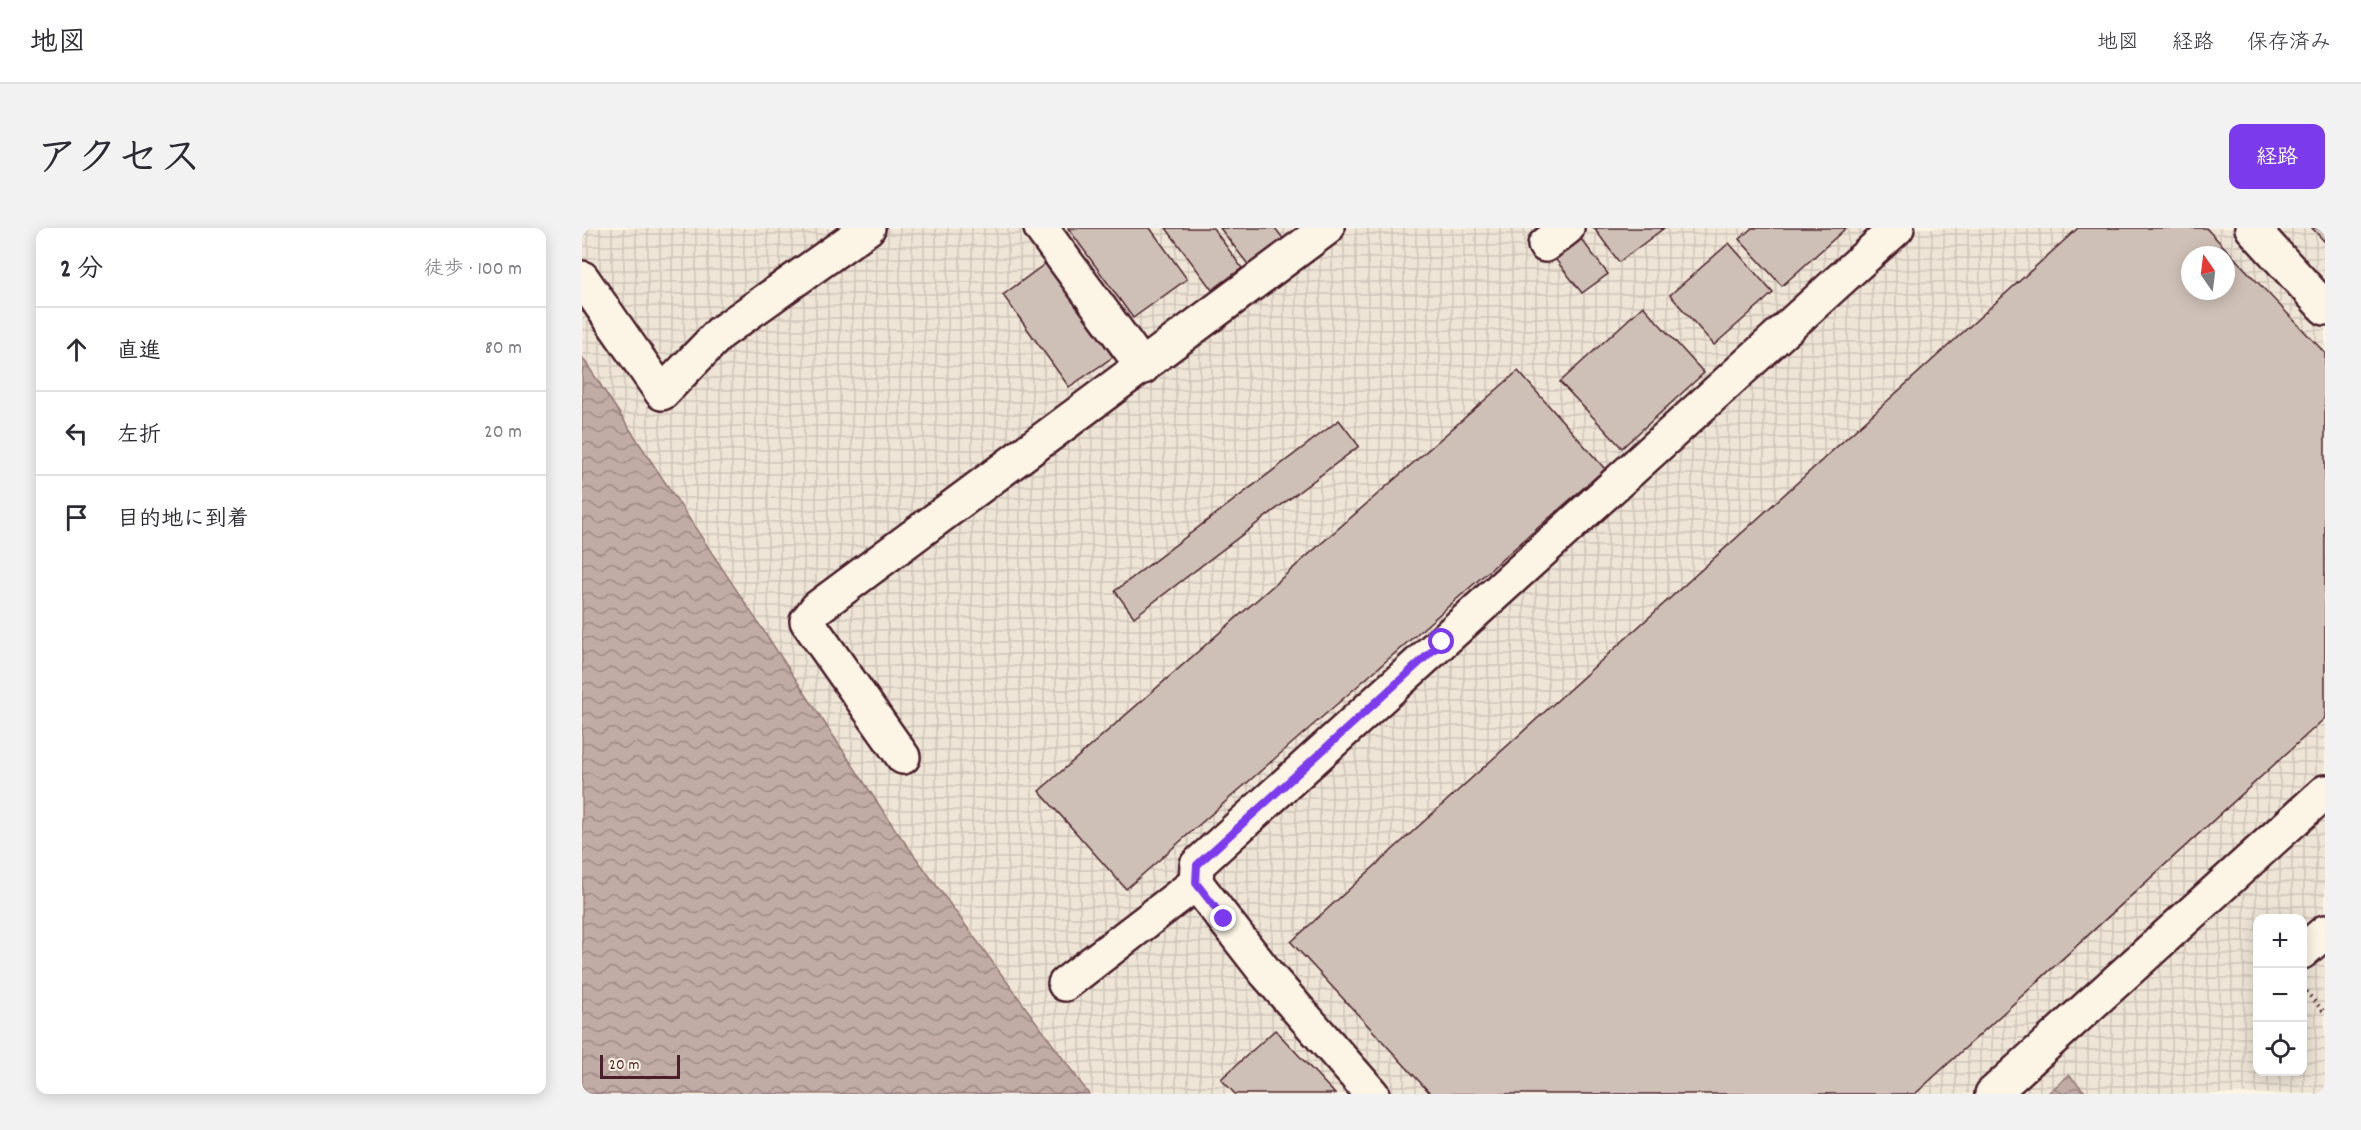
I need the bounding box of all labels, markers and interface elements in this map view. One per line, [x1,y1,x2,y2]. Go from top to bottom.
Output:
text: 地図 [30,25,86,65]
text: 地図 [2097,29,2139,59]
text: 経路 [2172,29,2214,59]
text: 保存済み [2247,29,2331,59]
button: 経路 [2229,124,2325,189]
text: アクセス [36,132,201,192]
north arrow [2181,246,2235,300]
text: 2 分 [60,252,103,289]
text: 徒歩 · 100 m [424,256,522,284]
icon: ahead [60,333,93,366]
text: 80 m [485,335,522,363]
text: 直進 [117,337,161,368]
icon: left [60,417,93,450]
text: 20 m [484,419,522,447]
text: 左折 [117,421,161,452]
icon: arrive [60,501,93,534]
text: 目的地に到着 [117,505,249,536]
route start [1428,628,1454,654]
route end [1210,905,1236,931]
map controls [2253,914,2307,1076]
button: + [2253,914,2307,968]
button: − [2253,968,2307,1022]
button: locate [2253,1022,2307,1076]
scale bar [600,1052,680,1080]
text: 20 m [609,1054,639,1077]

